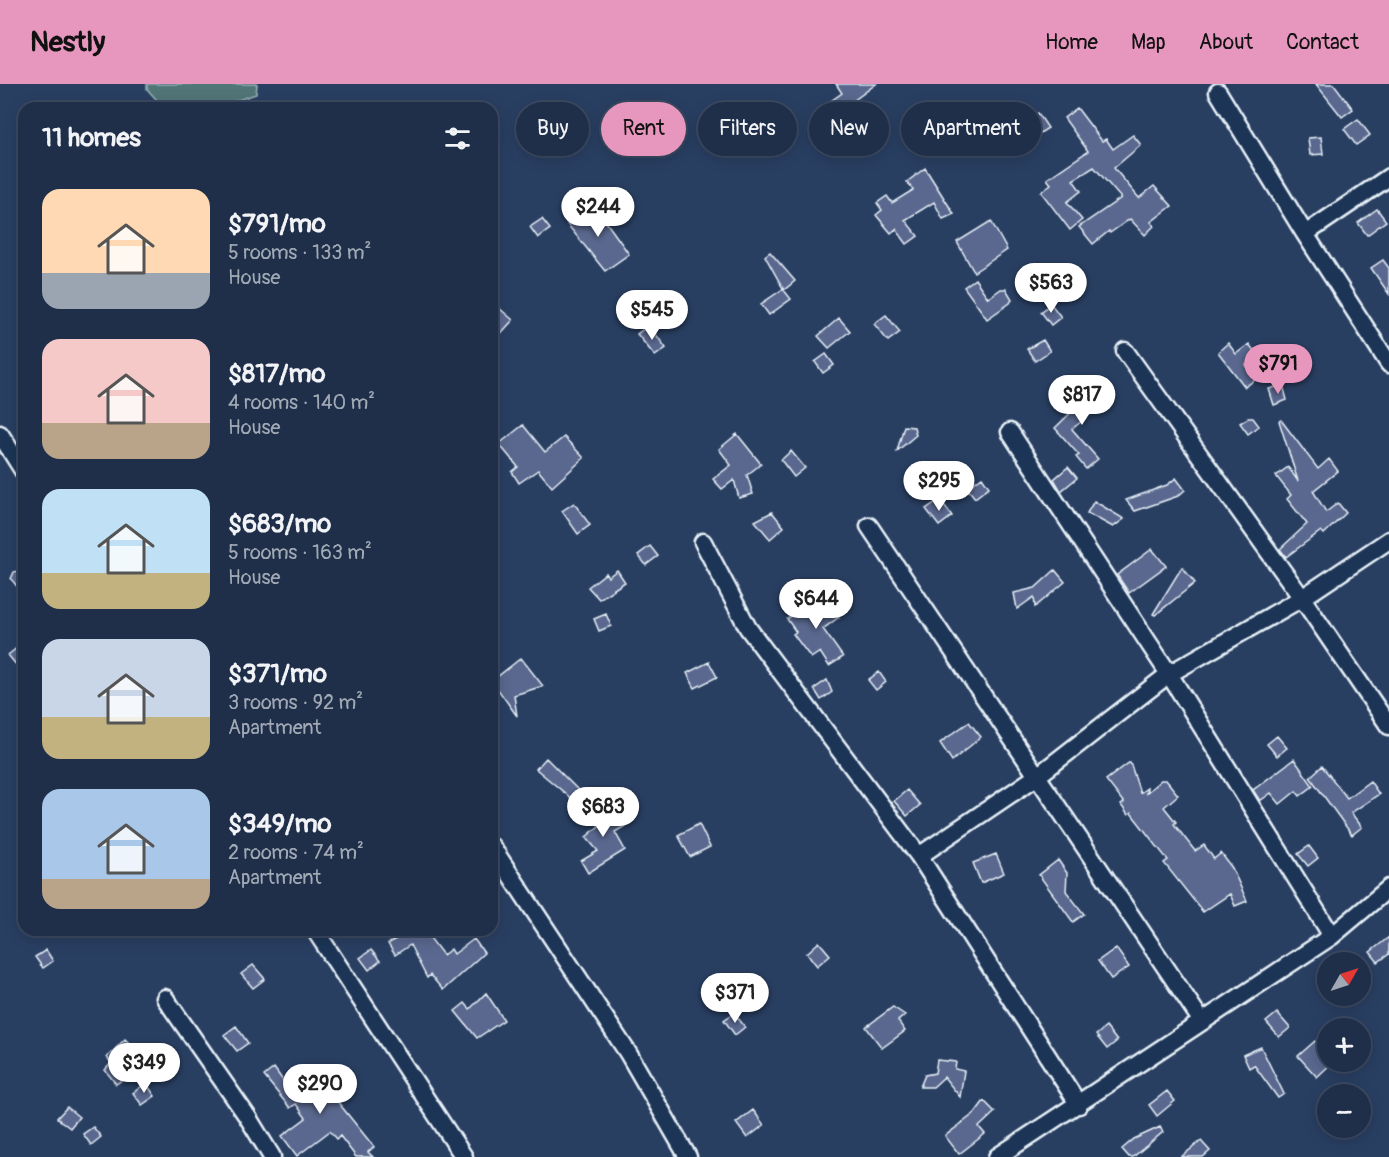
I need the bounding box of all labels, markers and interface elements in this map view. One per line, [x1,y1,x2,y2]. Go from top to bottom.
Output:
text: Nestly [30,25,105,60]
text: Home [1045,29,1098,56]
text: Map [1131,29,1166,56]
text: About [1199,29,1253,56]
text: Contact [1286,29,1359,56]
chip: Buy [516,102,589,156]
chip: Rent [601,102,686,156]
chip: Filters [698,102,797,156]
chip: New [809,102,889,156]
chip: Apartment [901,102,1041,156]
text: 11 homes [42,122,141,154]
icon: filters [441,122,474,155]
pin: $244 [562,187,634,238]
text: $244 [575,194,621,219]
text: $791/mo [228,208,326,240]
icon: home [90,213,162,285]
text: 5 rooms · 133 m² [228,240,371,265]
pin: $563 [1015,263,1087,314]
text: House [228,265,280,290]
text: $563 [1029,270,1073,295]
pin: $545 [616,290,688,341]
text: $545 [630,297,674,322]
pin: $791 [1242,344,1314,395]
text: $791 [1258,351,1298,376]
text: $817/mo [228,358,326,390]
icon: home [90,363,162,435]
pin: $817 [1046,375,1118,426]
text: $817 [1062,382,1102,407]
text: 4 rooms · 140 m² [228,390,375,415]
text: House [228,415,280,440]
pin: $295 [903,461,975,512]
text: $295 [917,468,961,493]
text: $683/mo [228,508,331,540]
icon: home [90,513,162,585]
text: 5 rooms · 163 m² [228,540,372,565]
text: House [228,565,280,590]
pin: $644 [780,579,852,630]
text: $644 [793,586,839,611]
text: $371/mo [228,658,327,690]
icon: home [90,663,162,735]
text: 3 rooms · 92 m² [228,690,363,715]
text: Apartment [228,715,321,740]
pin: $683 [567,787,639,838]
text: $683 [581,794,625,819]
text: $349/mo [228,808,331,840]
icon: home [90,813,162,885]
text: 2 rooms · 74 m² [228,840,364,865]
text: Apartment [228,865,321,890]
north arrow [1317,952,1371,1006]
map controls [1317,952,1371,1138]
pin: $371 [699,973,771,1024]
text: $371 [715,980,755,1005]
button: + [1317,1018,1371,1072]
pin: $349 [108,1043,180,1094]
text: $349 [122,1050,166,1075]
pin: $290 [284,1064,356,1115]
text: $290 [297,1071,343,1096]
button: − [1317,1084,1371,1138]

